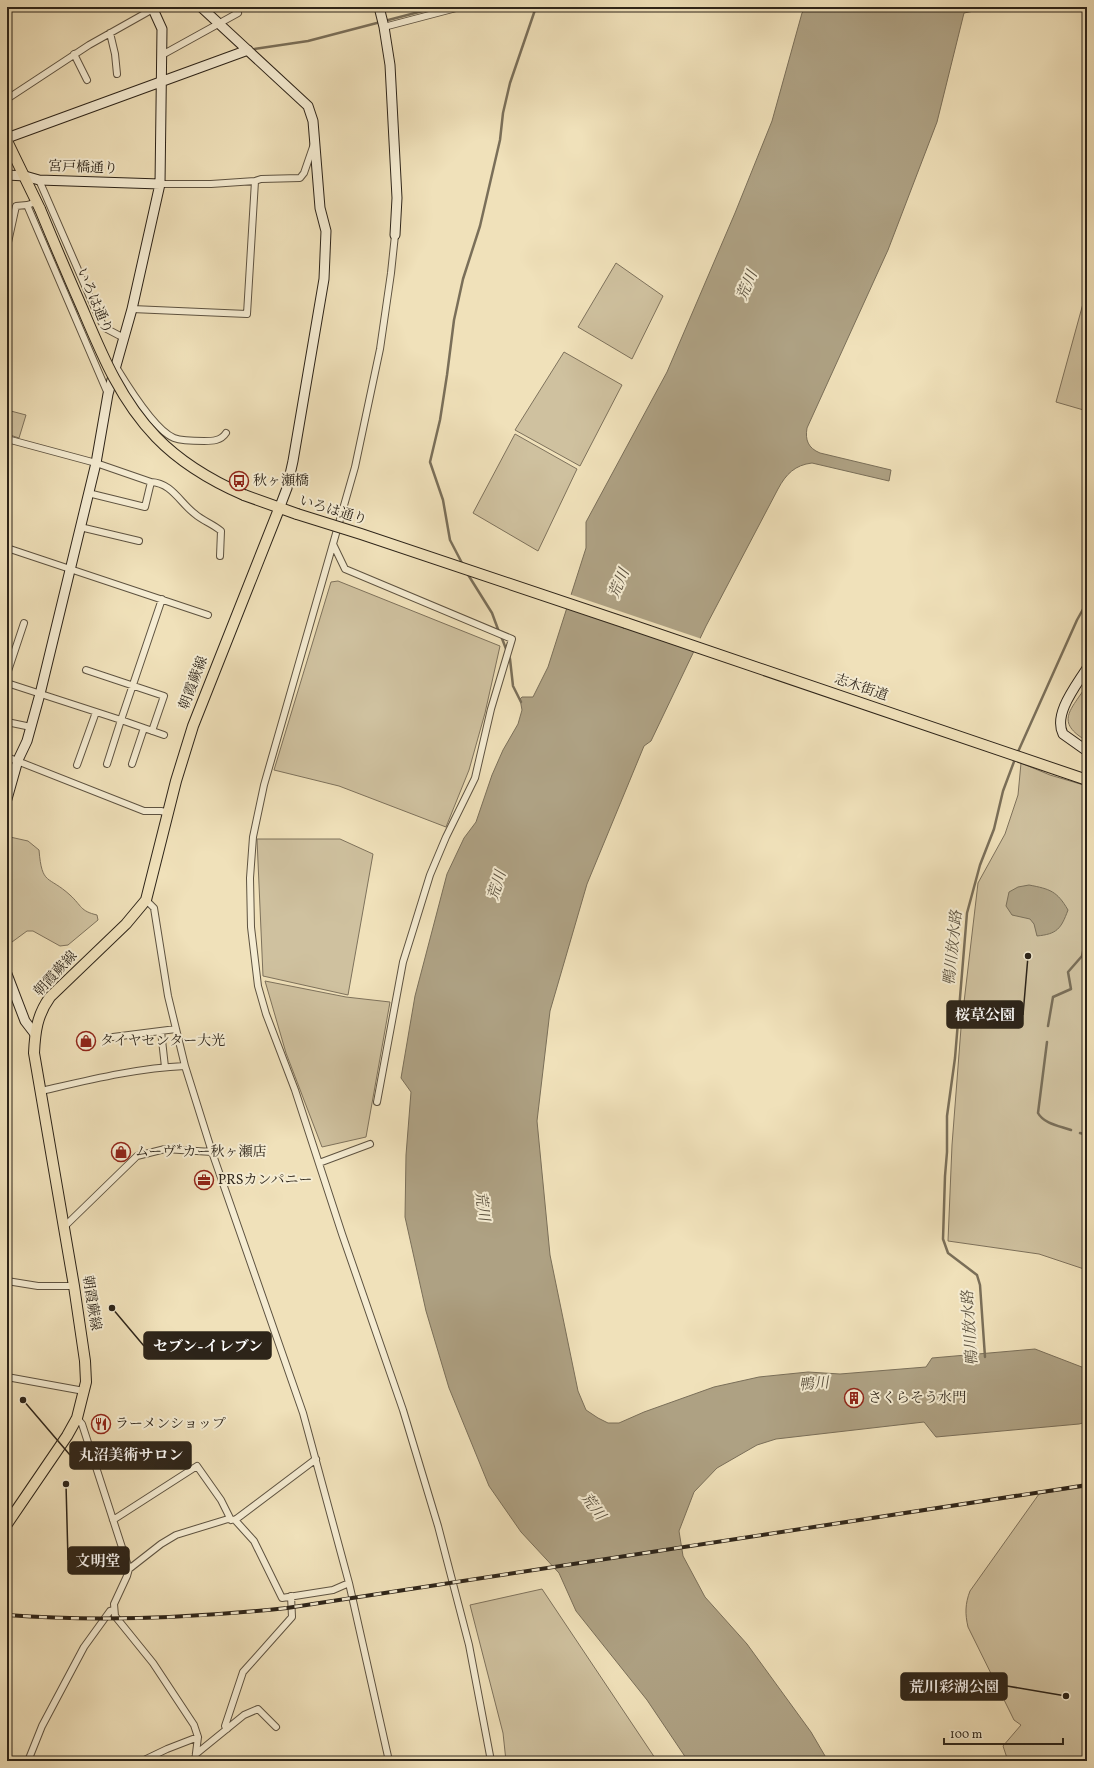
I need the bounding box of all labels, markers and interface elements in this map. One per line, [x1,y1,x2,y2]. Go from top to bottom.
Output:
street label: 宮戸橋通り [48,157,118,179]
street label: いろは通り [72,265,116,337]
water label: 荒川 [732,266,764,304]
bus stop icon: 秋ヶ瀬橋 [228,470,250,492]
place label: 秋ヶ瀬橋 [253,472,309,491]
street label: いろは通り [297,492,369,530]
water label: 荒川 [604,564,636,602]
street label: 朝霞蕨線 [175,653,213,713]
street label: 志木街道 [831,670,891,706]
water label: 荒川 [484,867,513,903]
water label: 鴨川放水路 [940,909,968,986]
street label: 朝霞蕨線 [30,947,82,1001]
callout: 桜草公園 [947,1001,1023,1028]
text: 桜草公園 [955,1006,1015,1027]
shop icon: タイヤセンター大光 [75,1030,97,1052]
place label: タイヤセンター大光 [100,1032,225,1051]
shop icon: ムーヴ*カー秋ヶ瀬店 [110,1141,132,1163]
place label: ムーヴ*カー秋ヶ瀬店 [135,1143,267,1162]
office icon: PRSカンパニー [193,1169,215,1191]
place label: PRSカンパニー [218,1171,312,1190]
water label: 荒川 [469,1190,494,1224]
street label: 朝霞蕨線 [77,1274,105,1332]
water label: 鴨川放水路 [958,1289,984,1366]
callout: セブン-イレブン [144,1332,271,1359]
text: セブン-イレブン [153,1337,263,1358]
water label: 鴨川 [798,1373,832,1397]
building icon: さくらそう水門 [843,1387,865,1409]
place label: さくらそう水門 [868,1389,966,1408]
restaurant icon: ラーメンショップ [90,1413,112,1435]
place label: ラーメンショップ [115,1415,226,1434]
callout: 丸沼美術サロン [70,1442,191,1469]
text: 丸沼美術サロン [78,1446,184,1467]
water label: 荒川 [575,1489,611,1527]
callout: 文明堂 [68,1547,129,1574]
text: 文明堂 [75,1552,121,1573]
callout: 荒川彩湖公園 [901,1673,1007,1700]
text: 荒川彩湖公園 [909,1678,999,1699]
scale bar [944,1720,1063,1746]
text: 100 m [950,1727,983,1743]

